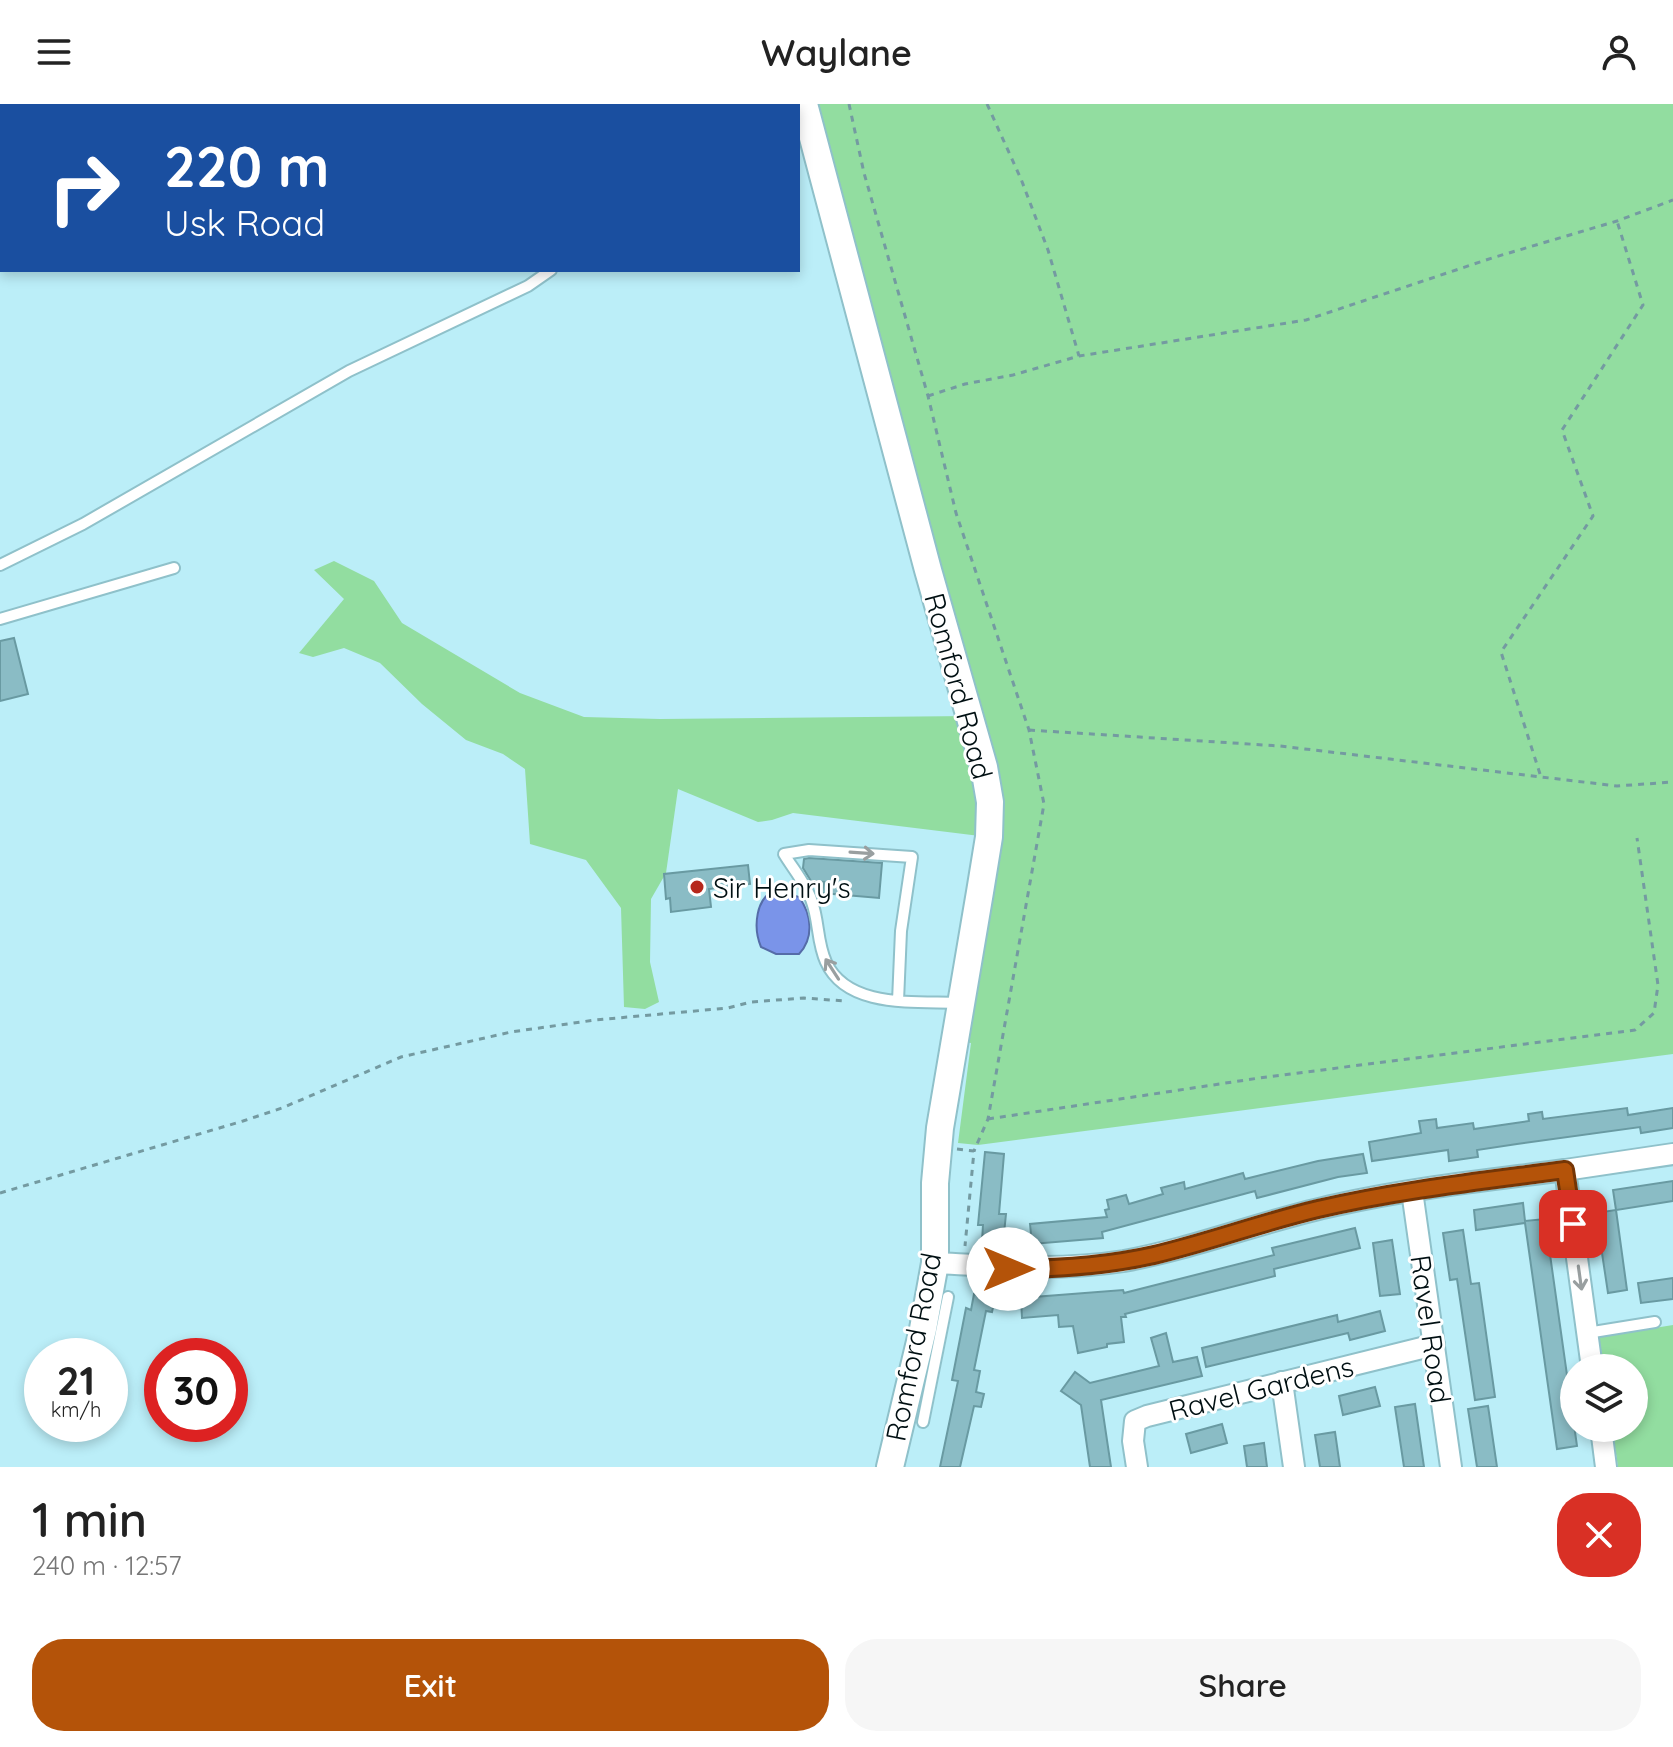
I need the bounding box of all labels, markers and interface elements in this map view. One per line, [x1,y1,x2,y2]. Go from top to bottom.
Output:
icon: menu [32,30,76,74]
text: Waylane [761,30,912,75]
icon: person [1597,30,1641,74]
text: 220 m [164,131,329,201]
icon: right [32,136,136,240]
text: Usk Road [164,200,325,245]
street label: Romford Road [917,589,1001,783]
one-way arrow [848,846,875,861]
place label: Sir Henry's [713,870,851,905]
marker: Sir Henry's [688,878,706,896]
one-way arrow [823,958,839,981]
pin [1539,1190,1607,1258]
icon: arrive [1551,1202,1595,1246]
position arrow [966,1227,1050,1311]
street label: Romford Road [878,1250,948,1444]
street label: Ravel Road [1403,1253,1459,1405]
one-way arrow [1573,1265,1588,1290]
speed limit sign: 30 [144,1338,248,1442]
street label: Ravel Gardens [1165,1348,1357,1428]
map controls [1560,1354,1648,1442]
button: layers [1560,1354,1648,1442]
text: 21 [57,1355,95,1405]
text: km/h [51,1397,101,1422]
text: 1 min [32,1489,147,1549]
button: close [1557,1493,1641,1577]
text: 240 m · 12:57 [32,1549,182,1582]
button: Exit [32,1639,829,1731]
button: Share [845,1639,1641,1731]

